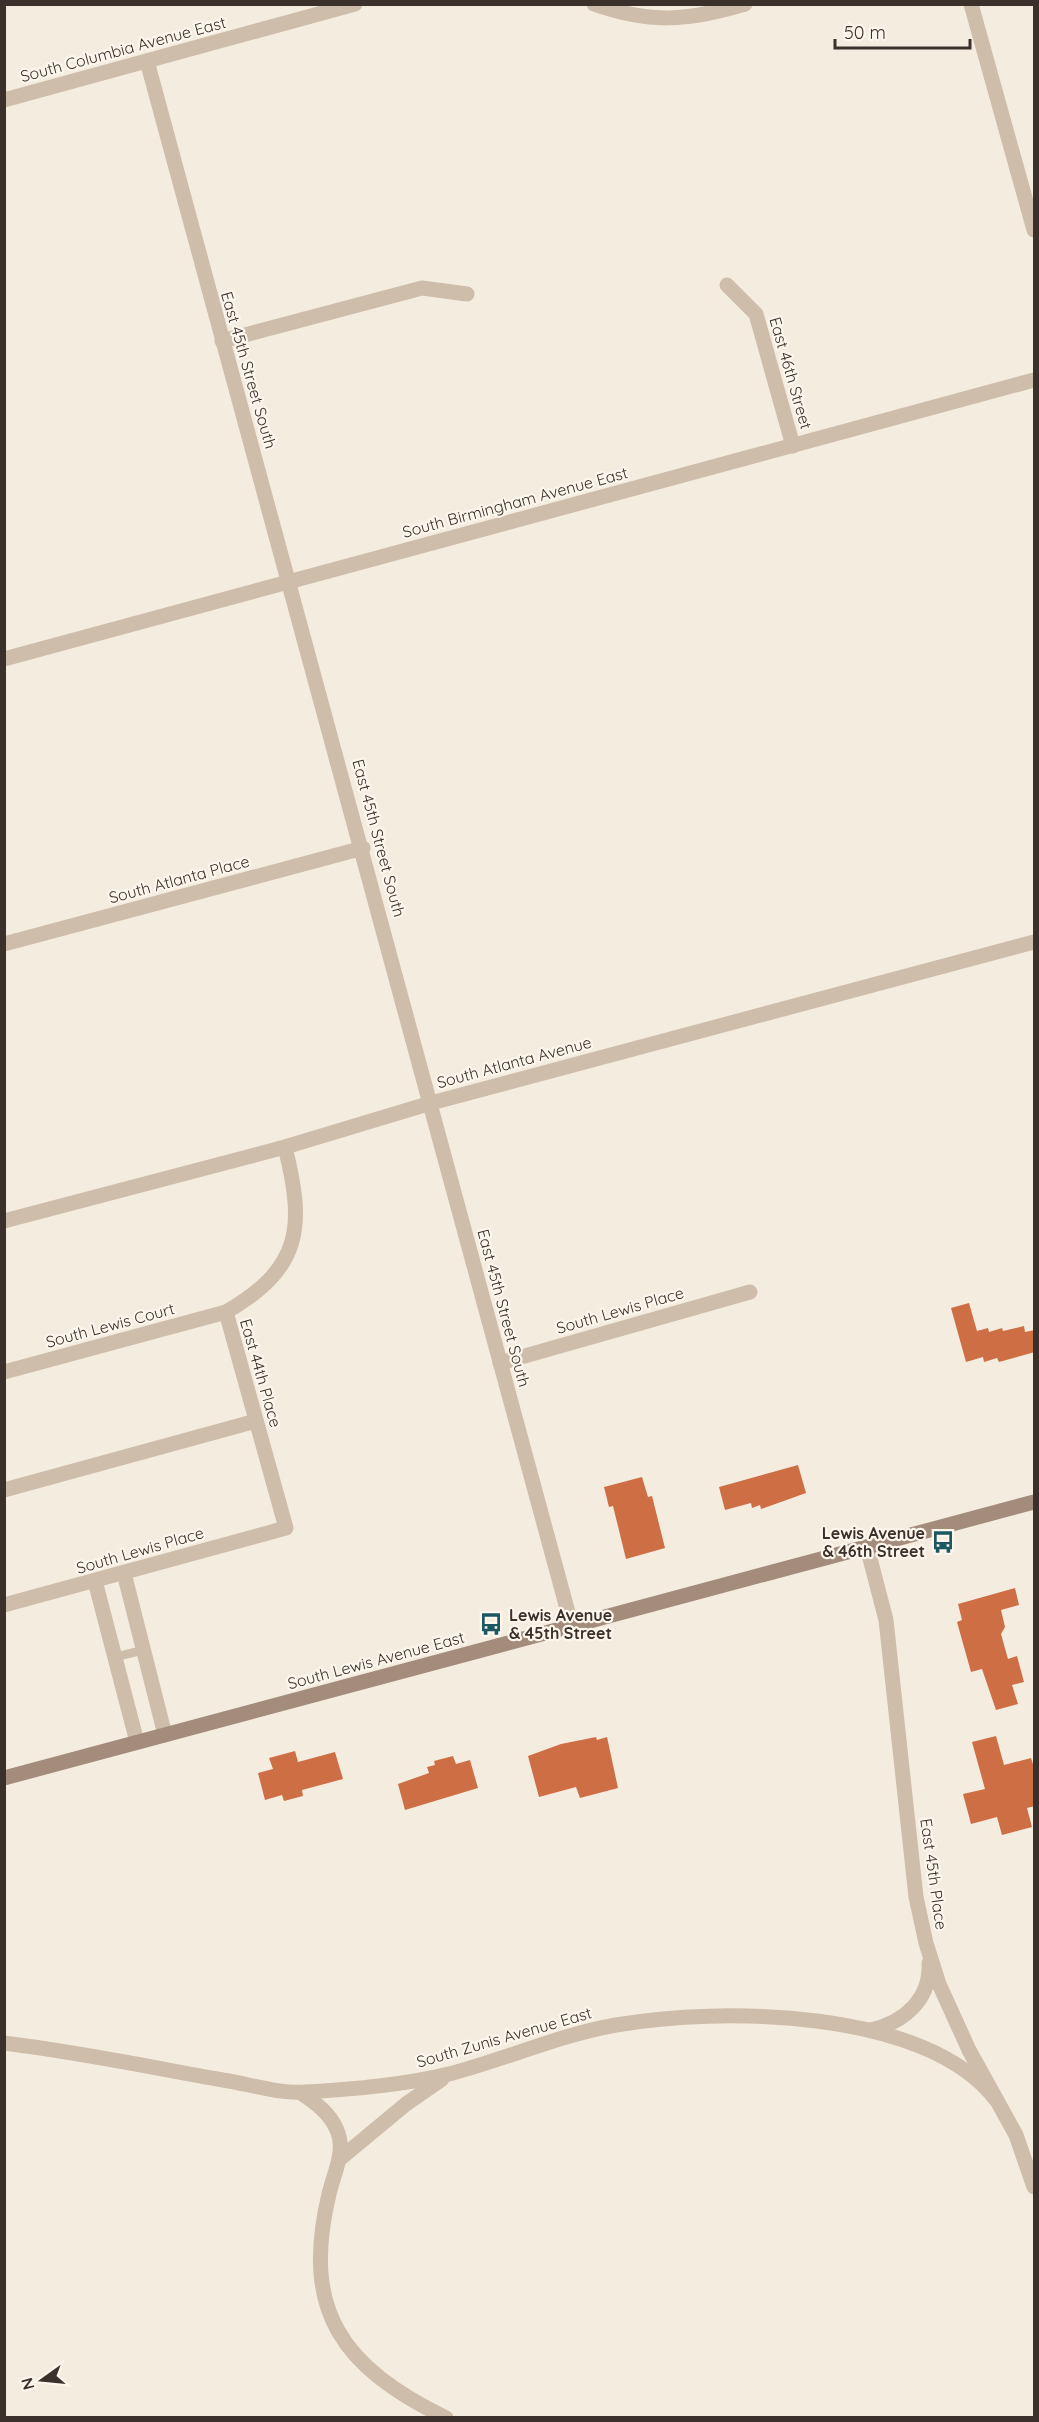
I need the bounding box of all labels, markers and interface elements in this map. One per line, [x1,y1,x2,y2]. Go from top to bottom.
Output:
street label: South Columbia Avenue East [18,12,228,86]
scale bar [835,12,970,50]
text: 50 m [844,21,886,44]
street label: East 45th Street South [217,289,281,451]
street label: East 46th Street [765,315,817,431]
street label: South Birmingham Avenue East [400,462,630,542]
street label: East 45th Street South [348,757,410,919]
street label: South Atlanta Place [107,851,251,907]
street label: South Atlanta Avenue [435,1032,593,1092]
street label: East 45th Street South [473,1227,535,1389]
street label: South Lewis Place [554,1282,686,1338]
street label: South Lewis Court [44,1298,176,1352]
street label: East 44th Place [236,1316,286,1430]
street label: South Lewis Place [74,1522,206,1578]
place label: Lewis Avenue & 46th Street [822,1523,925,1561]
bus stop icon: Lewis Avenue & 46th Street [930,1529,956,1555]
place label: Lewis Avenue & 45th Street [509,1605,612,1643]
bus stop icon: Lewis Avenue & 45th Street [478,1611,504,1637]
street label: South Lewis Avenue East [285,1627,467,1693]
street label: East 45th Place [916,1817,952,1931]
street label: South Zunis Avenue East [414,2002,594,2072]
north arrow [12,2350,72,2410]
text: N [16,2376,39,2392]

